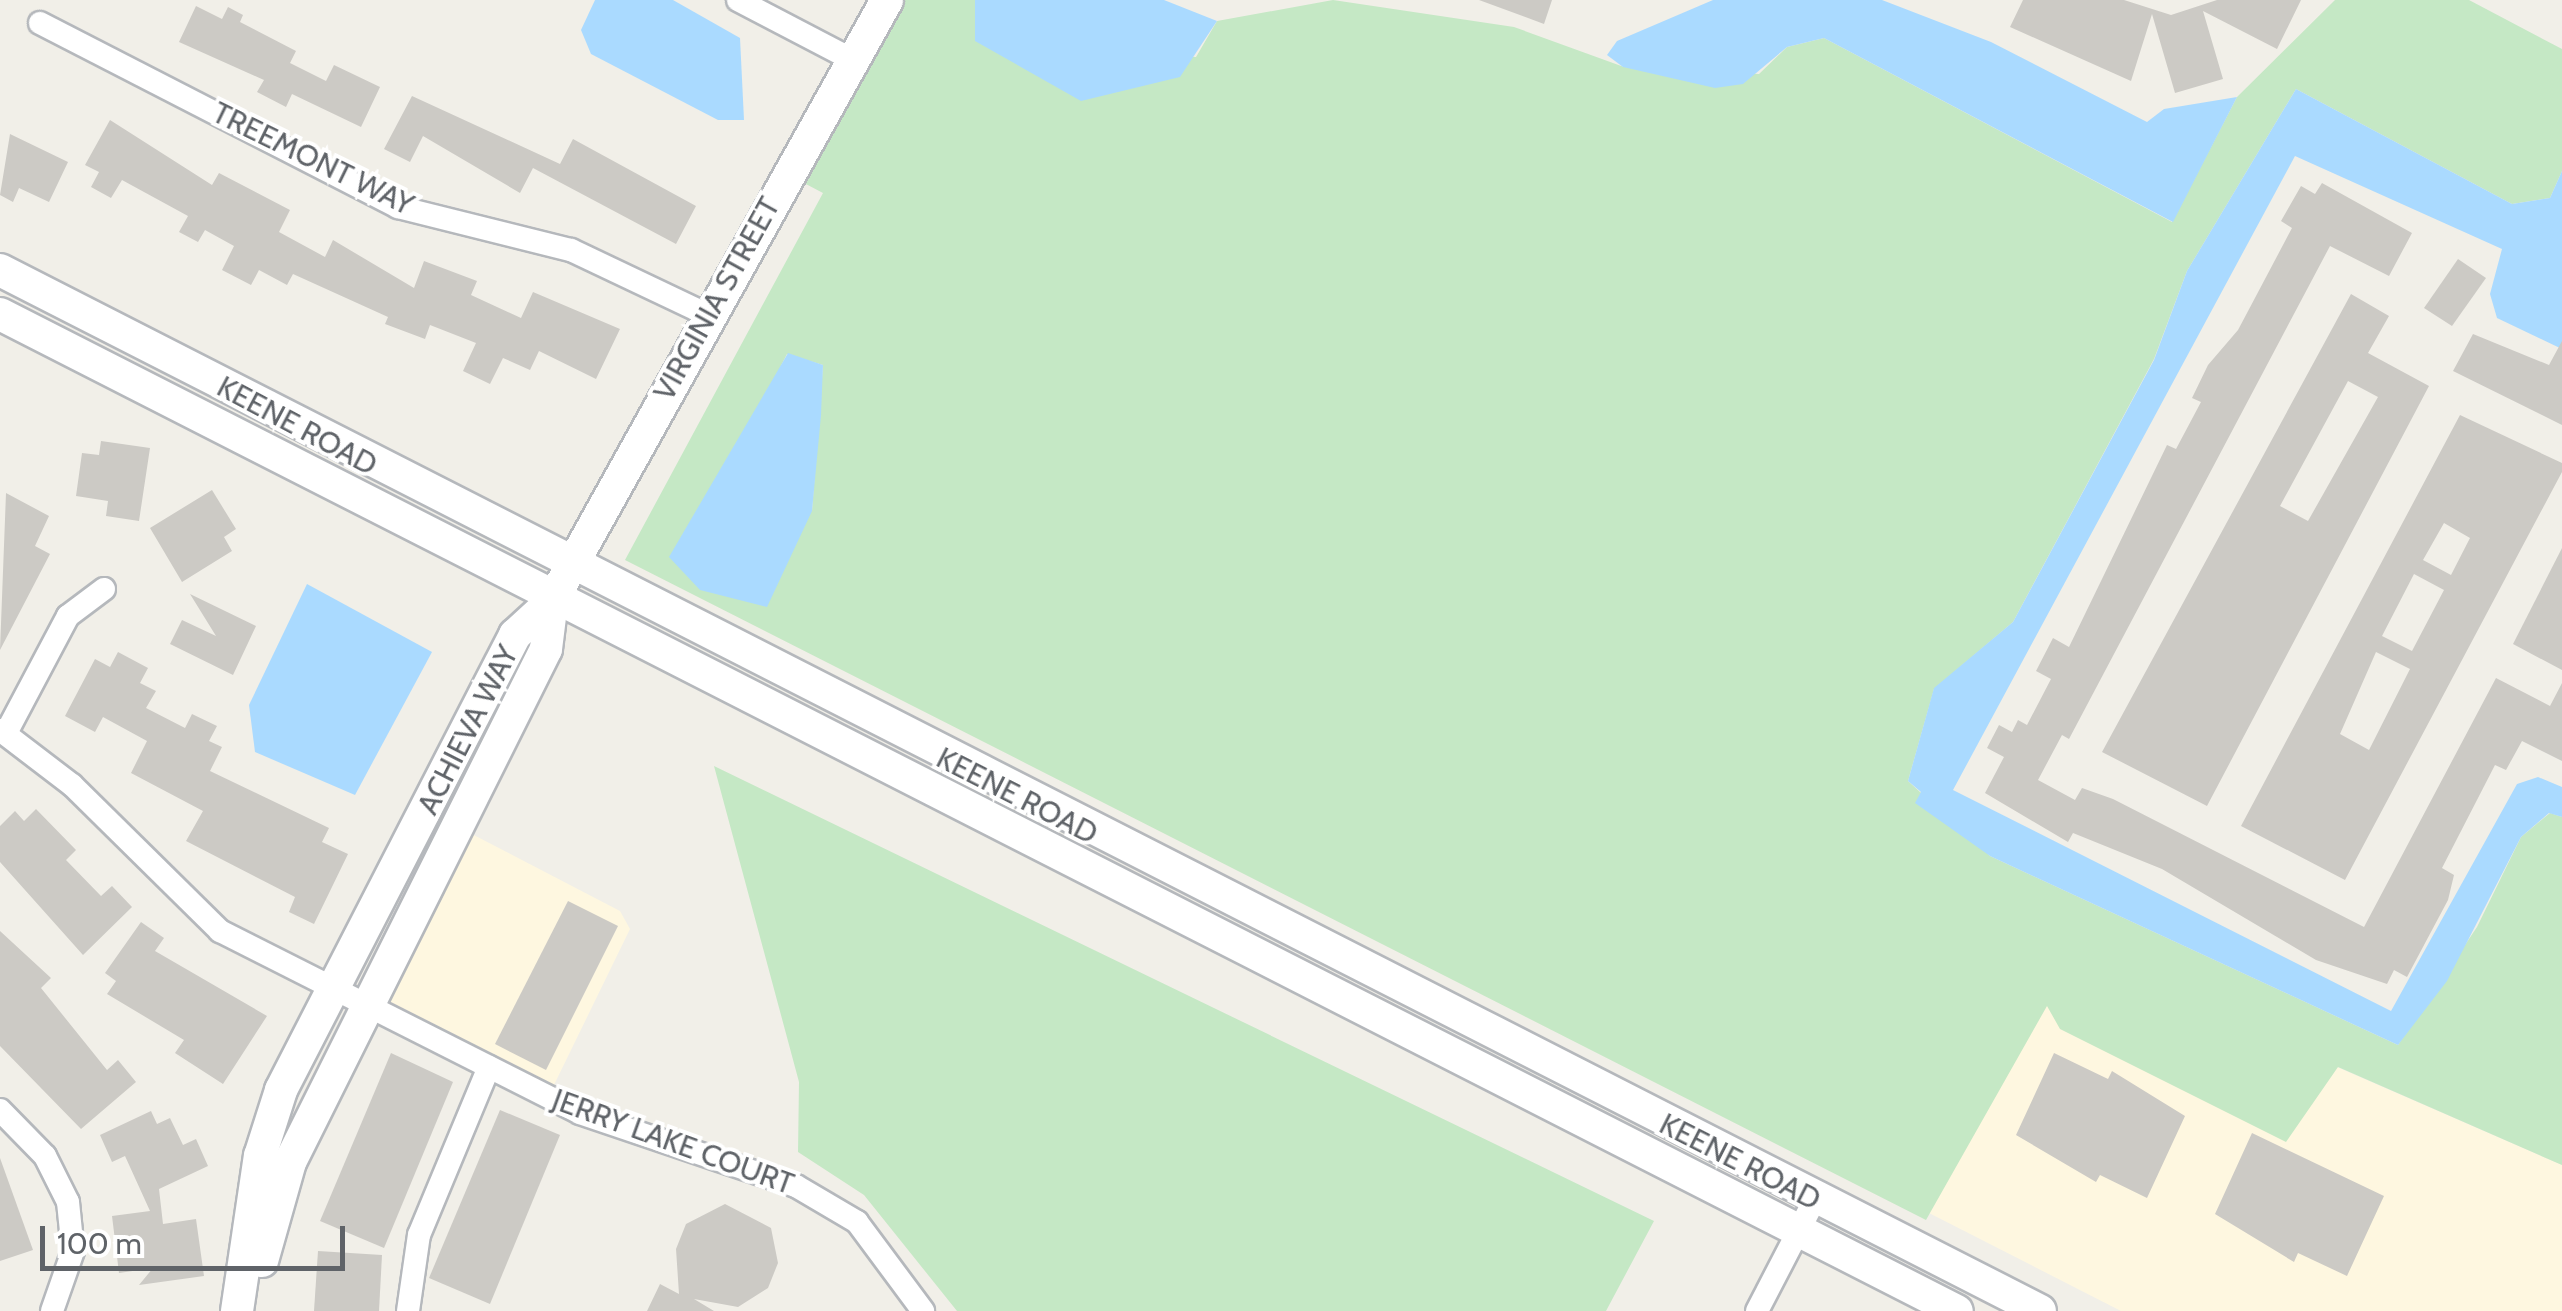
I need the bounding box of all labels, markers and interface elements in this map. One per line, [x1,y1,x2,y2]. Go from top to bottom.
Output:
street label: TREEMONT WAY [207,95,419,223]
street label: VIRGINIA STREET [646,191,788,407]
street label: KEENE ROAD [211,369,383,483]
street label: ACHIEVA WAY [410,639,526,821]
street label: KEENE ROAD [930,740,1104,852]
street label: JERRY LAKE COURT [547,1082,799,1202]
street label: KEENE ROAD [1653,1106,1827,1218]
scale bar [45,1206,350,1268]
text: 100 m [57,1225,142,1262]

